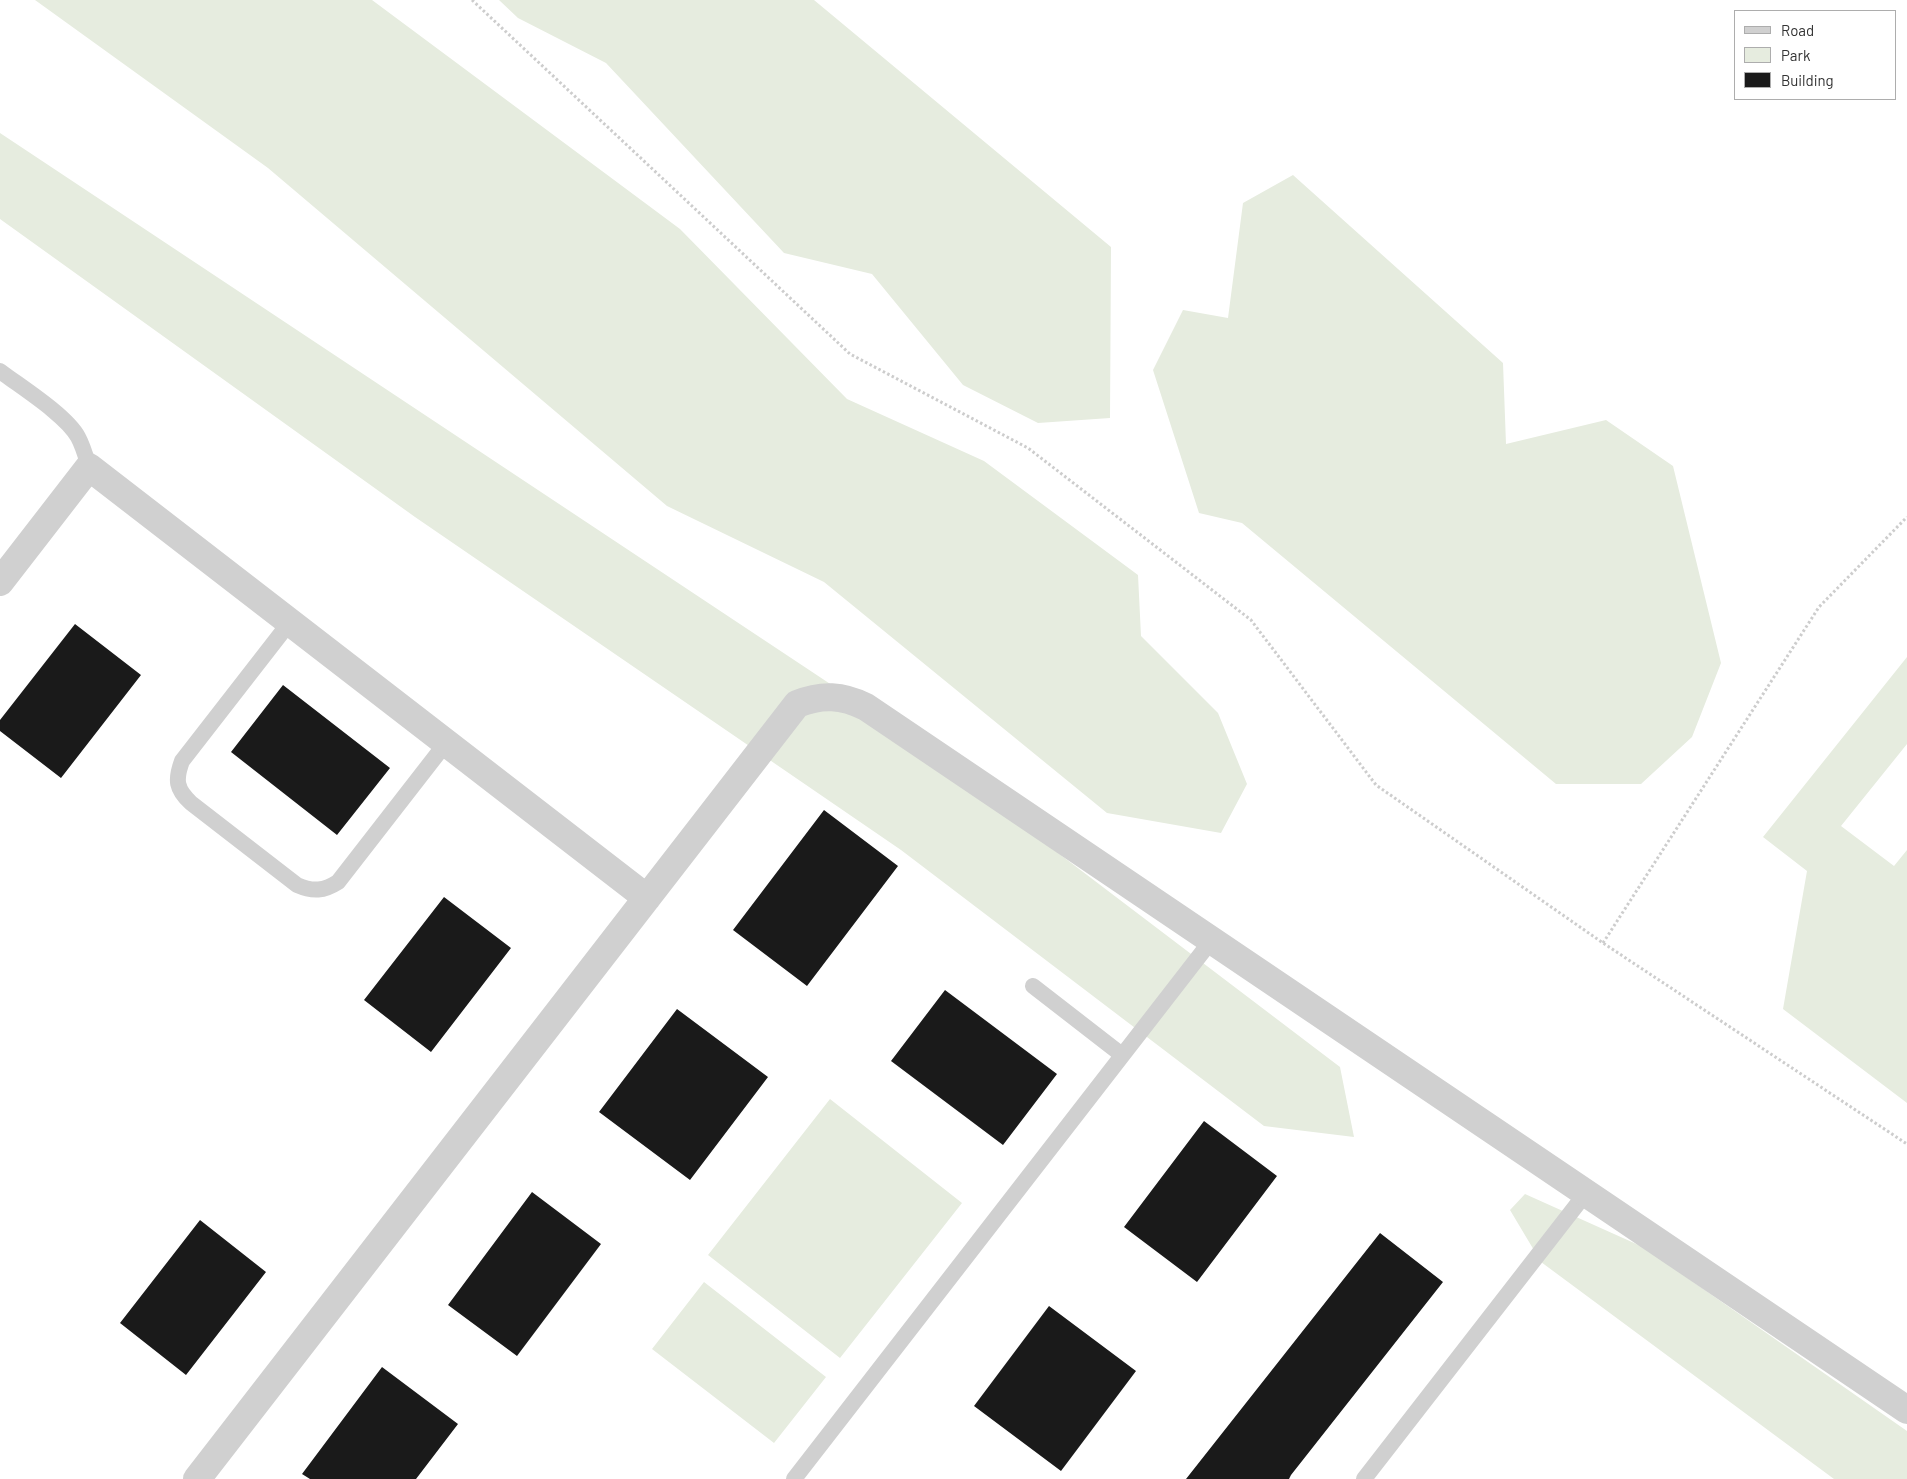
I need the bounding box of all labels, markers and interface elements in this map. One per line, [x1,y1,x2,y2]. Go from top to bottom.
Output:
legend [1734,10,1897,100]
text: Road [1781,21,1814,39]
text: Park [1781,46,1810,64]
text: Building [1781,71,1834,89]

